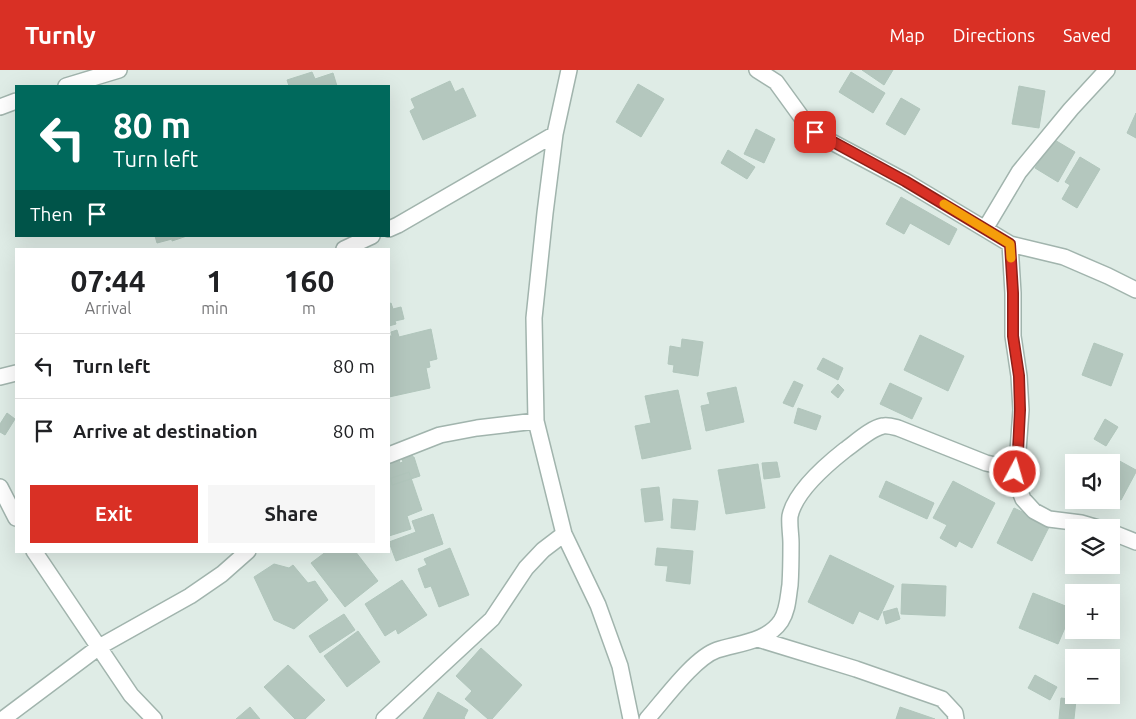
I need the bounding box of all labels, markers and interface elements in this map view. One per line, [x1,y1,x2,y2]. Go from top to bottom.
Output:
text: Turnly [25,22,96,49]
text: Map [889,25,925,45]
text: Directions [953,25,1035,45]
text: Saved [1063,25,1111,45]
icon: left [30,105,95,170]
text: 80 m [113,105,191,145]
pin [794,111,836,153]
icon: arrive [801,118,829,146]
text: Turn left [113,146,198,171]
icon: arrive [83,200,111,228]
text: Then [30,203,73,225]
text: 07:44 [71,264,146,298]
text: 1 [206,264,223,298]
text: 160 [284,264,334,298]
text: Arrival [85,299,131,317]
text: min [201,299,228,317]
text: m [302,299,316,317]
icon: left [30,352,58,380]
text: Turn left [73,355,151,377]
text: 80 m [333,355,375,377]
icon: arrive [30,417,58,445]
text: Arrive at destination [73,420,258,442]
text: 80 m [333,420,375,442]
position arrow [988,445,1040,497]
map controls [1065,454,1120,704]
button: sound [1065,454,1120,509]
button: Exit [30,485,198,543]
button: Share [208,485,375,543]
button: layers [1065,519,1120,574]
button: + [1065,584,1120,639]
button: − [1065,649,1120,704]

